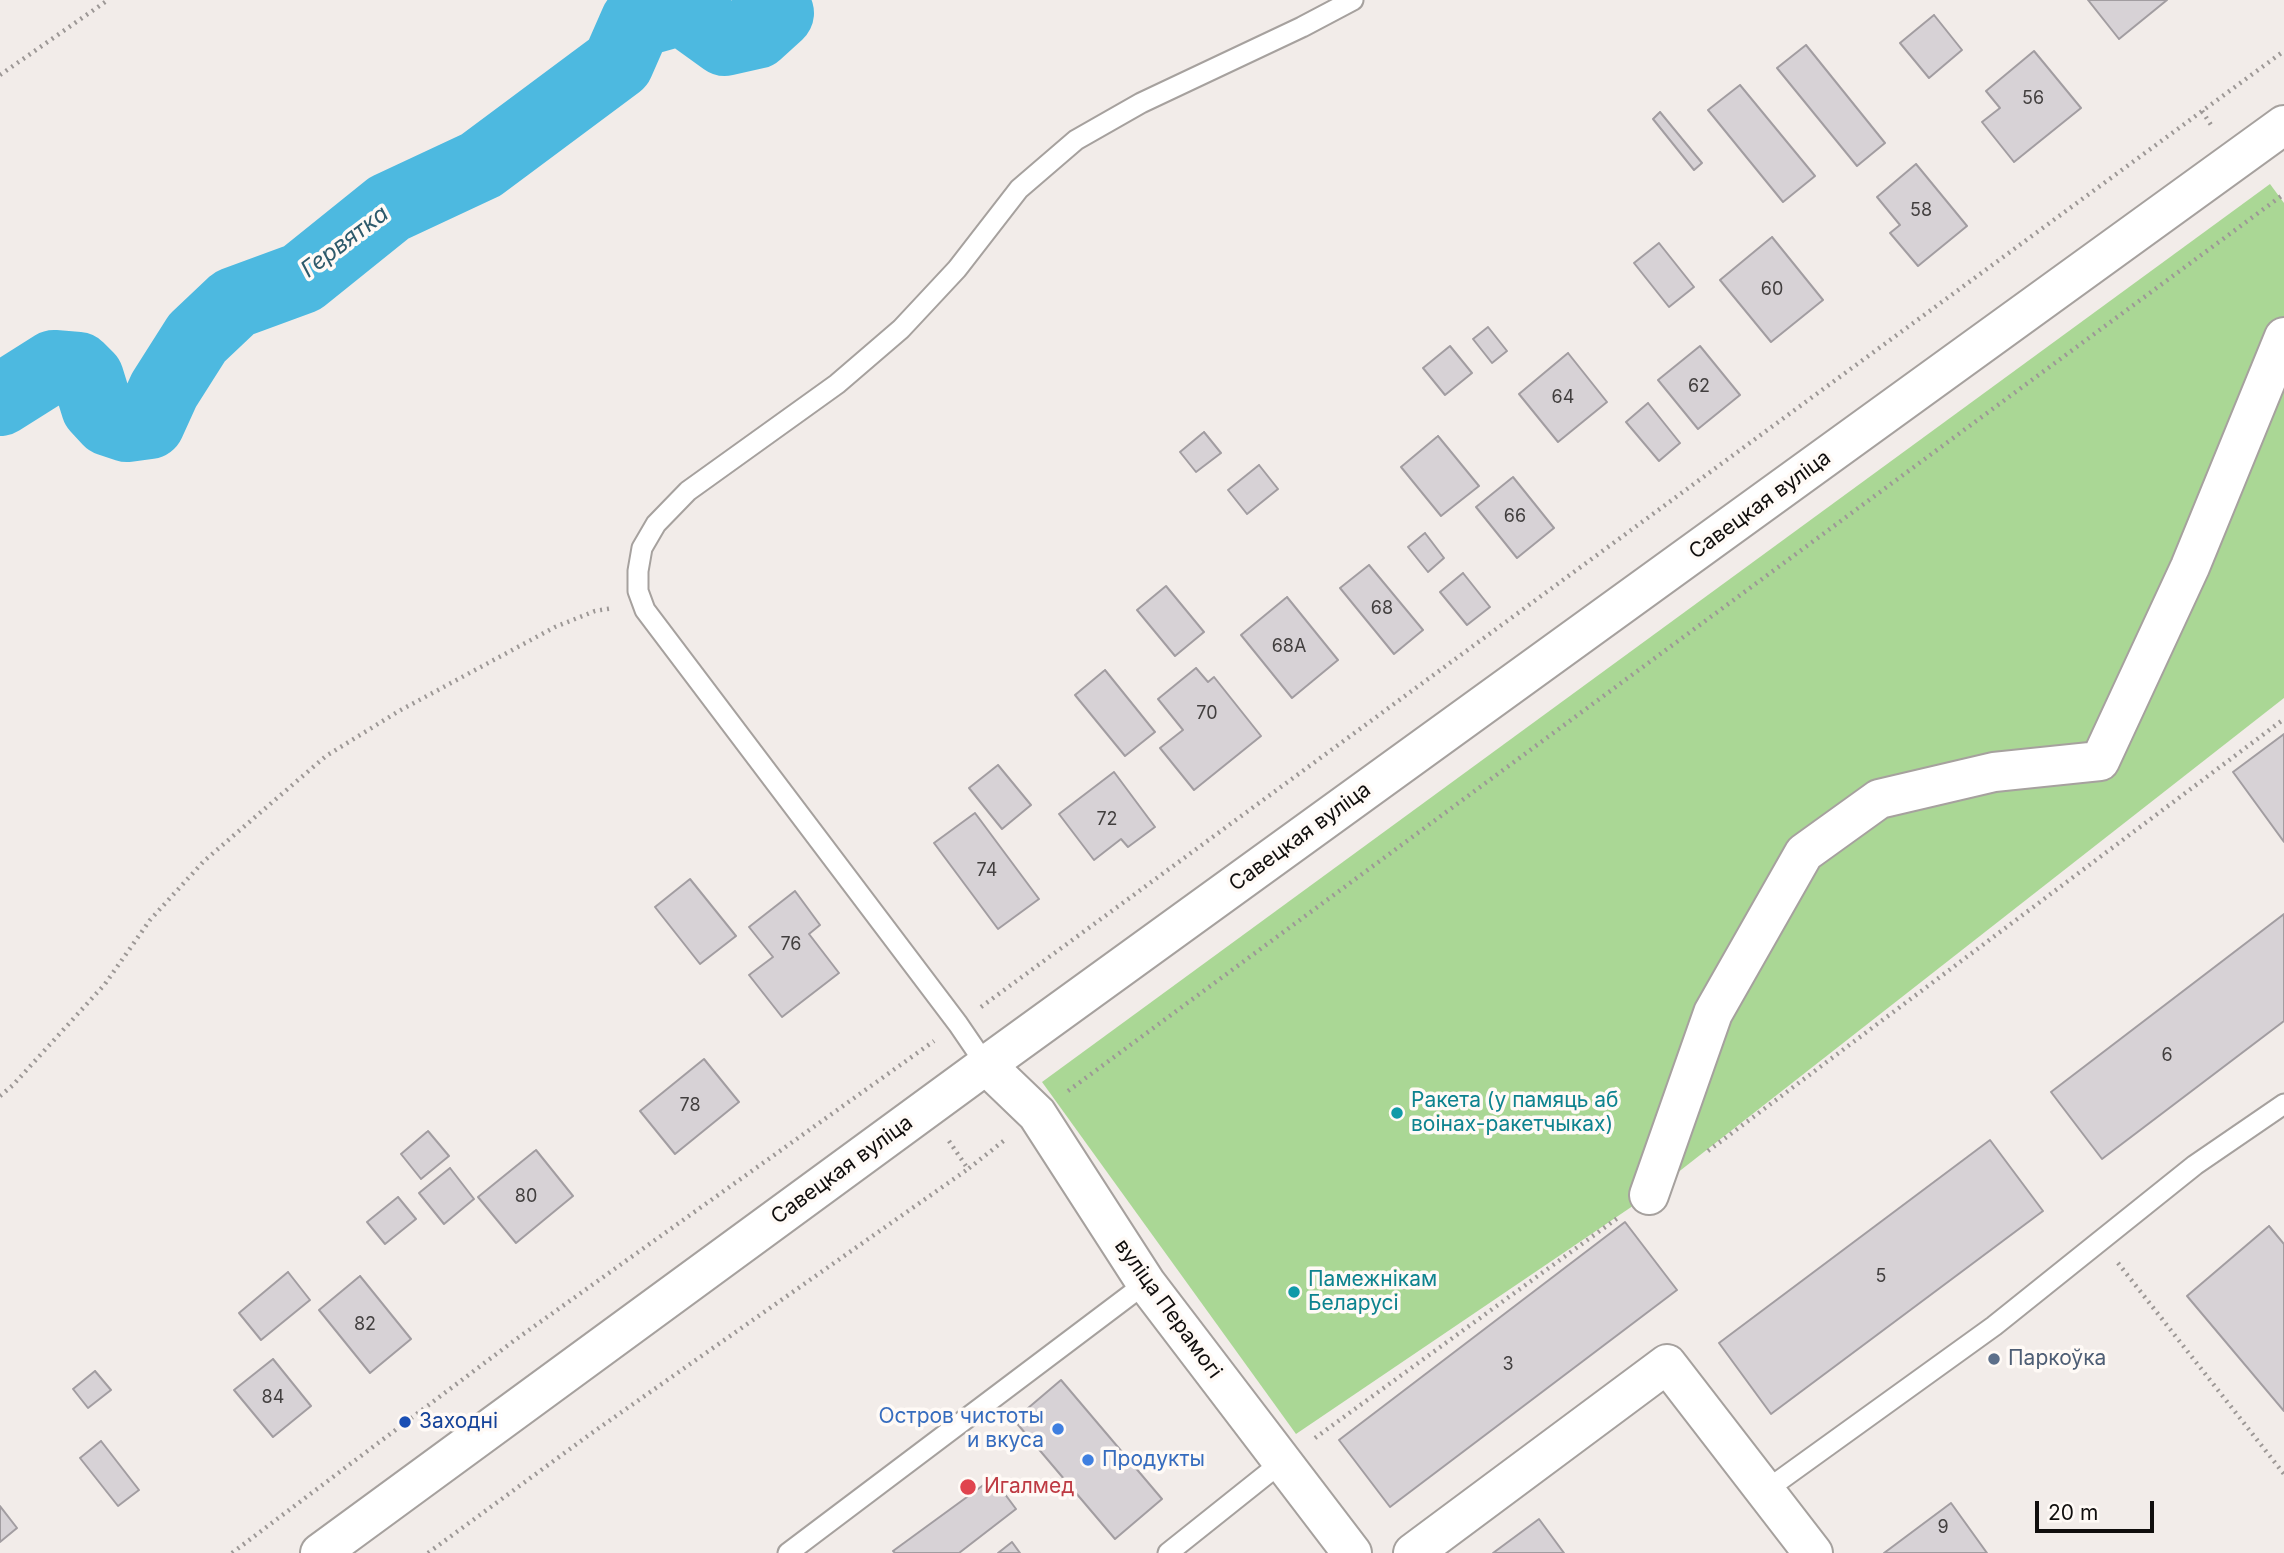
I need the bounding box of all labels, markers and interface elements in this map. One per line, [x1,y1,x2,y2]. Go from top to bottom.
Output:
house number: 56 [2022,88,2044,110]
water label: Гервятка [296,200,394,284]
house number: 58 [1910,200,1932,222]
house number: 60 [1761,279,1783,301]
house number: 62 [1688,376,1710,398]
house number: 64 [1552,387,1574,409]
street label: Савецкая вуліца [1684,445,1836,565]
house number: 66 [1504,506,1526,528]
house number: 68 [1371,598,1393,620]
house number: 68А [1272,636,1306,658]
house number: 70 [1196,703,1218,725]
street label: Савецкая вуліца [1224,777,1376,897]
house number: 72 [1096,809,1118,831]
house number: 74 [977,860,997,882]
house number: 76 [780,934,802,956]
house number: 6 [2161,1045,2173,1067]
place label: Ракета (у памяць аб воінах-ракетчыках) [1411,1088,1619,1138]
house number: 78 [679,1095,701,1117]
marker: Ракета (у памяць аб воінах-ракетчыках) [1389,1105,1405,1121]
street label: Савецкая вуліца [766,1110,918,1230]
house number: 80 [515,1186,537,1208]
street label: вуліца Перамогі [1109,1234,1227,1384]
house number: 5 [1876,1266,1886,1288]
place label: Памежнікам Беларусі [1308,1267,1437,1317]
marker: Памежнікам Беларусі [1286,1284,1302,1300]
house number: 82 [354,1314,376,1336]
place label: Паркоўка [2008,1346,2106,1372]
marker: Паркоўка [1986,1351,2002,1367]
house number: 3 [1502,1354,1514,1376]
house number: 84 [262,1387,284,1409]
place label: Остров чистоты и вкуса [878,1404,1044,1454]
place label: Заходні [419,1409,498,1435]
marker: Заходні [397,1414,413,1430]
marker: Остров чистоты и вкуса [1050,1421,1066,1437]
place label: Продукты [1102,1447,1205,1473]
marker: Продукты [1080,1452,1096,1468]
place label: Игалмед [984,1474,1074,1500]
marker: Игалмед [958,1477,978,1497]
scale bar [2039,1486,2158,1530]
text: 20 m [2048,1500,2098,1525]
house number: 9 [1937,1517,1949,1539]

